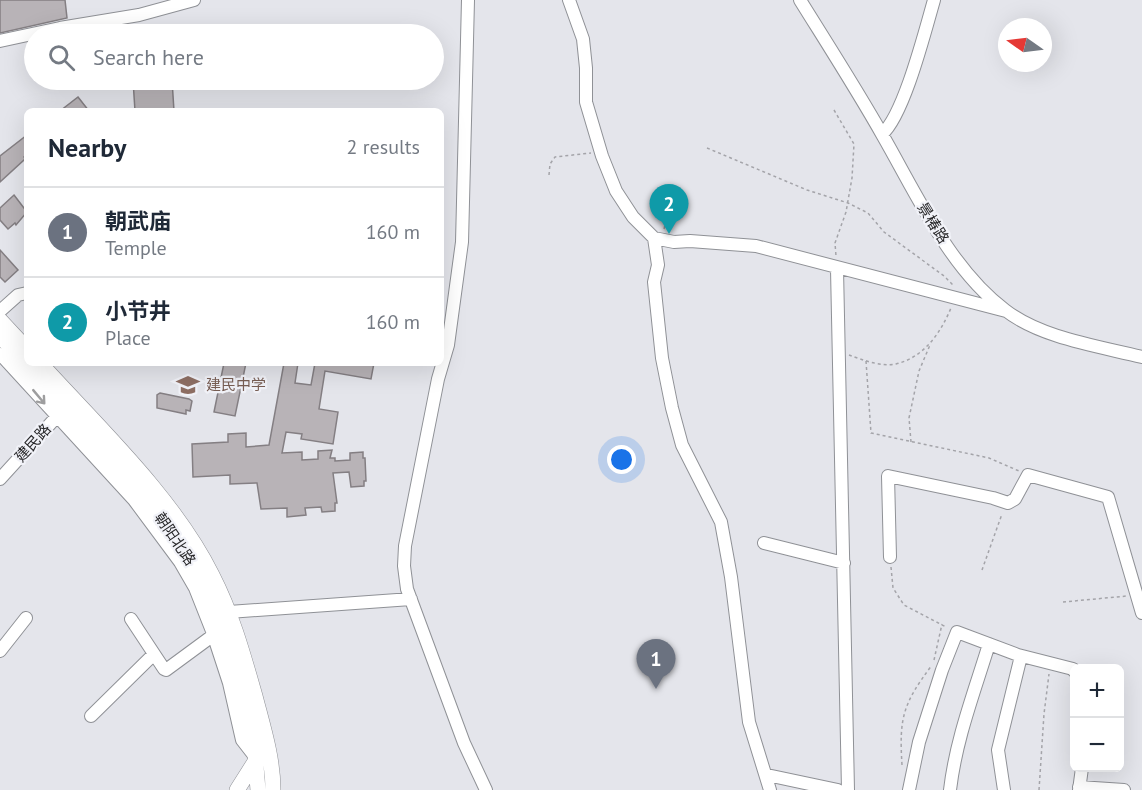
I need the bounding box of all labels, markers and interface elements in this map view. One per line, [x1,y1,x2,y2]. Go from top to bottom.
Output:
north arrow [998,18,1052,72]
search box [24,24,444,90]
icon: search [45,41,78,74]
text: Search here [93,43,204,71]
text: Nearby [48,131,126,164]
text: 2 results [347,134,420,160]
pin: 2 [650,184,688,234]
street label: 景椿路 [913,199,953,247]
text: 朝武庙 [105,207,171,235]
text: 1 [62,219,73,245]
text: 160 m [366,219,420,245]
text: Temple [105,235,167,261]
text: 小节井 [105,297,171,325]
text: 2 [62,309,73,335]
text: 160 m [366,309,420,335]
text: Place [105,325,151,351]
school or university icon: 建民中学 [175,372,201,398]
place label: 建民中学 [206,375,266,394]
one-way arrow [33,389,46,405]
street label: 建民路 [11,420,55,466]
your location [607,445,636,474]
street label: 朝阳北路 [151,509,200,569]
pin: 1 [636,640,676,689]
map controls [1070,664,1124,772]
button: + [1070,664,1124,718]
button: − [1070,718,1124,772]

